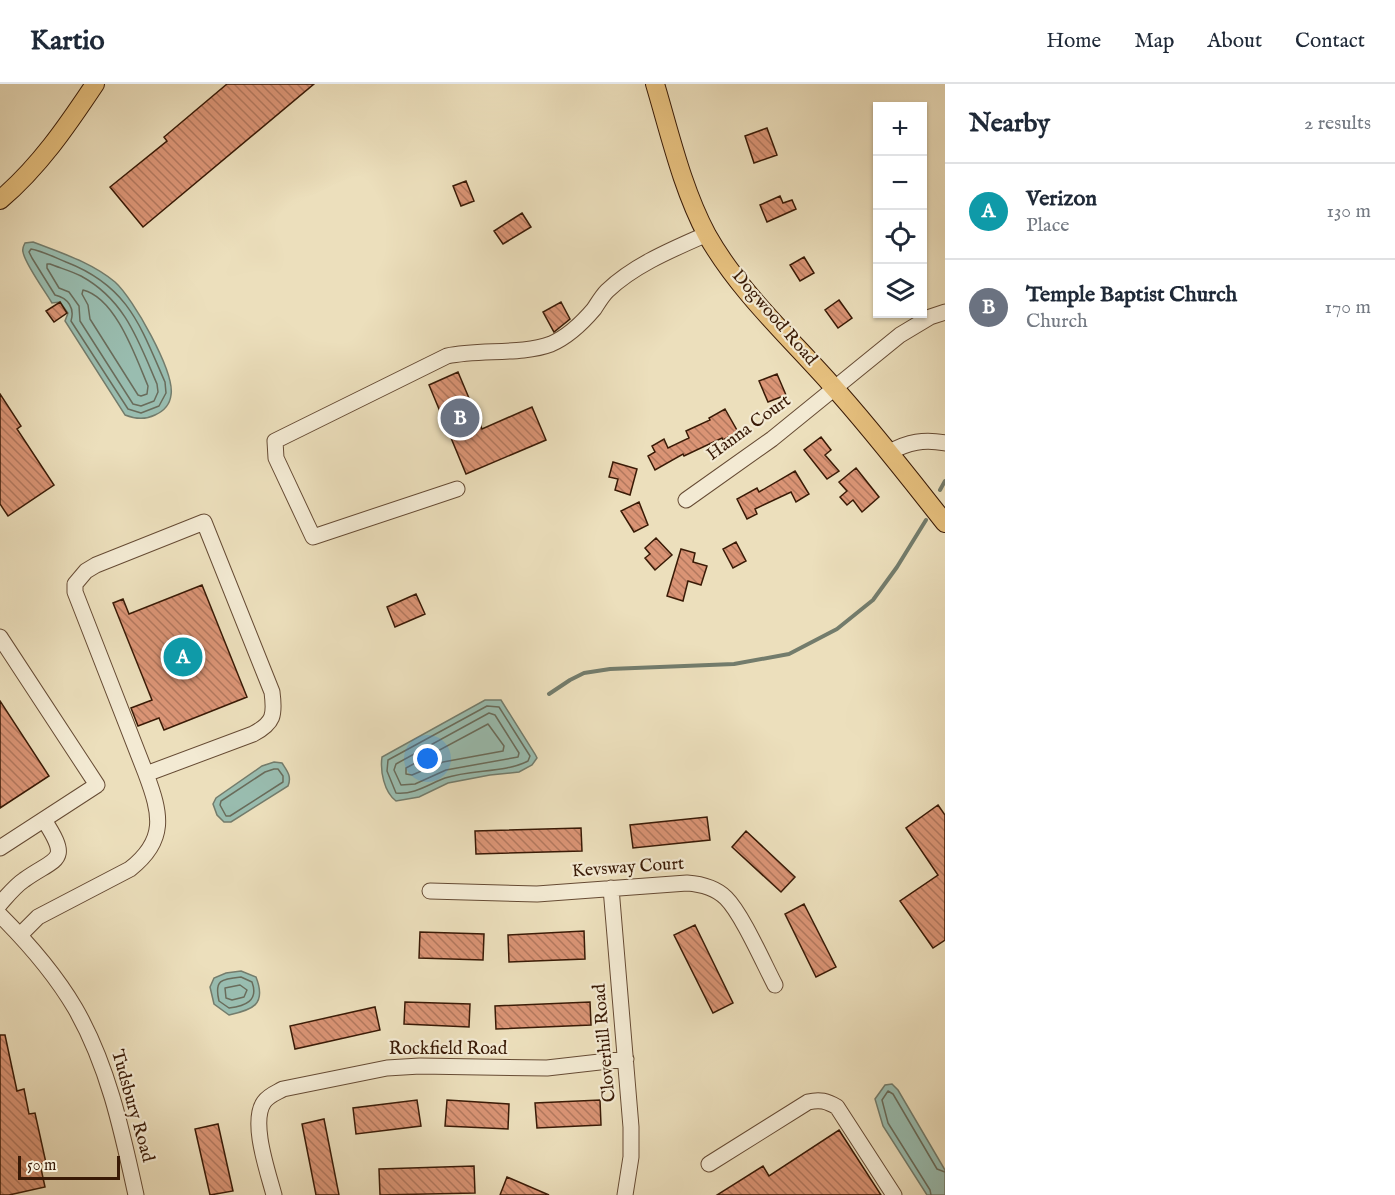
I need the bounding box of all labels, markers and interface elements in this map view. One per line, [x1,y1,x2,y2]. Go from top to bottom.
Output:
text: Kartio [30,24,105,59]
text: Home [1046,28,1101,55]
text: Map [1134,28,1174,55]
text: About [1207,28,1262,55]
text: Contact [1295,28,1365,55]
map controls [873,102,927,318]
button: + [873,102,927,156]
text: Nearby [969,107,1050,140]
text: 2 results [1304,111,1371,136]
button: − [873,156,927,210]
text: Verizon [1026,185,1097,213]
text: A [982,199,995,224]
text: 130 m [1326,199,1371,224]
button: locate [873,210,927,264]
text: Place [1026,213,1069,238]
button: layers [873,264,927,318]
street label: Dogwood Road [726,265,822,371]
text: Temple Baptist Church [1026,281,1237,309]
text: B [982,295,995,320]
text: 170 m [1325,295,1371,320]
text: Church [1026,309,1088,334]
street label: Hanna Court [702,390,796,466]
pin: B [440,396,480,440]
pin: A [164,634,202,680]
your location [413,744,442,773]
street label: Kevsway Court [571,853,685,883]
street label: Cloverhill Road [588,982,622,1103]
street label: Rockfield Road [389,1038,508,1061]
street label: Tudsbury Road [105,1047,159,1165]
scale bar [18,1153,120,1180]
text: 50 m [27,1156,56,1176]

